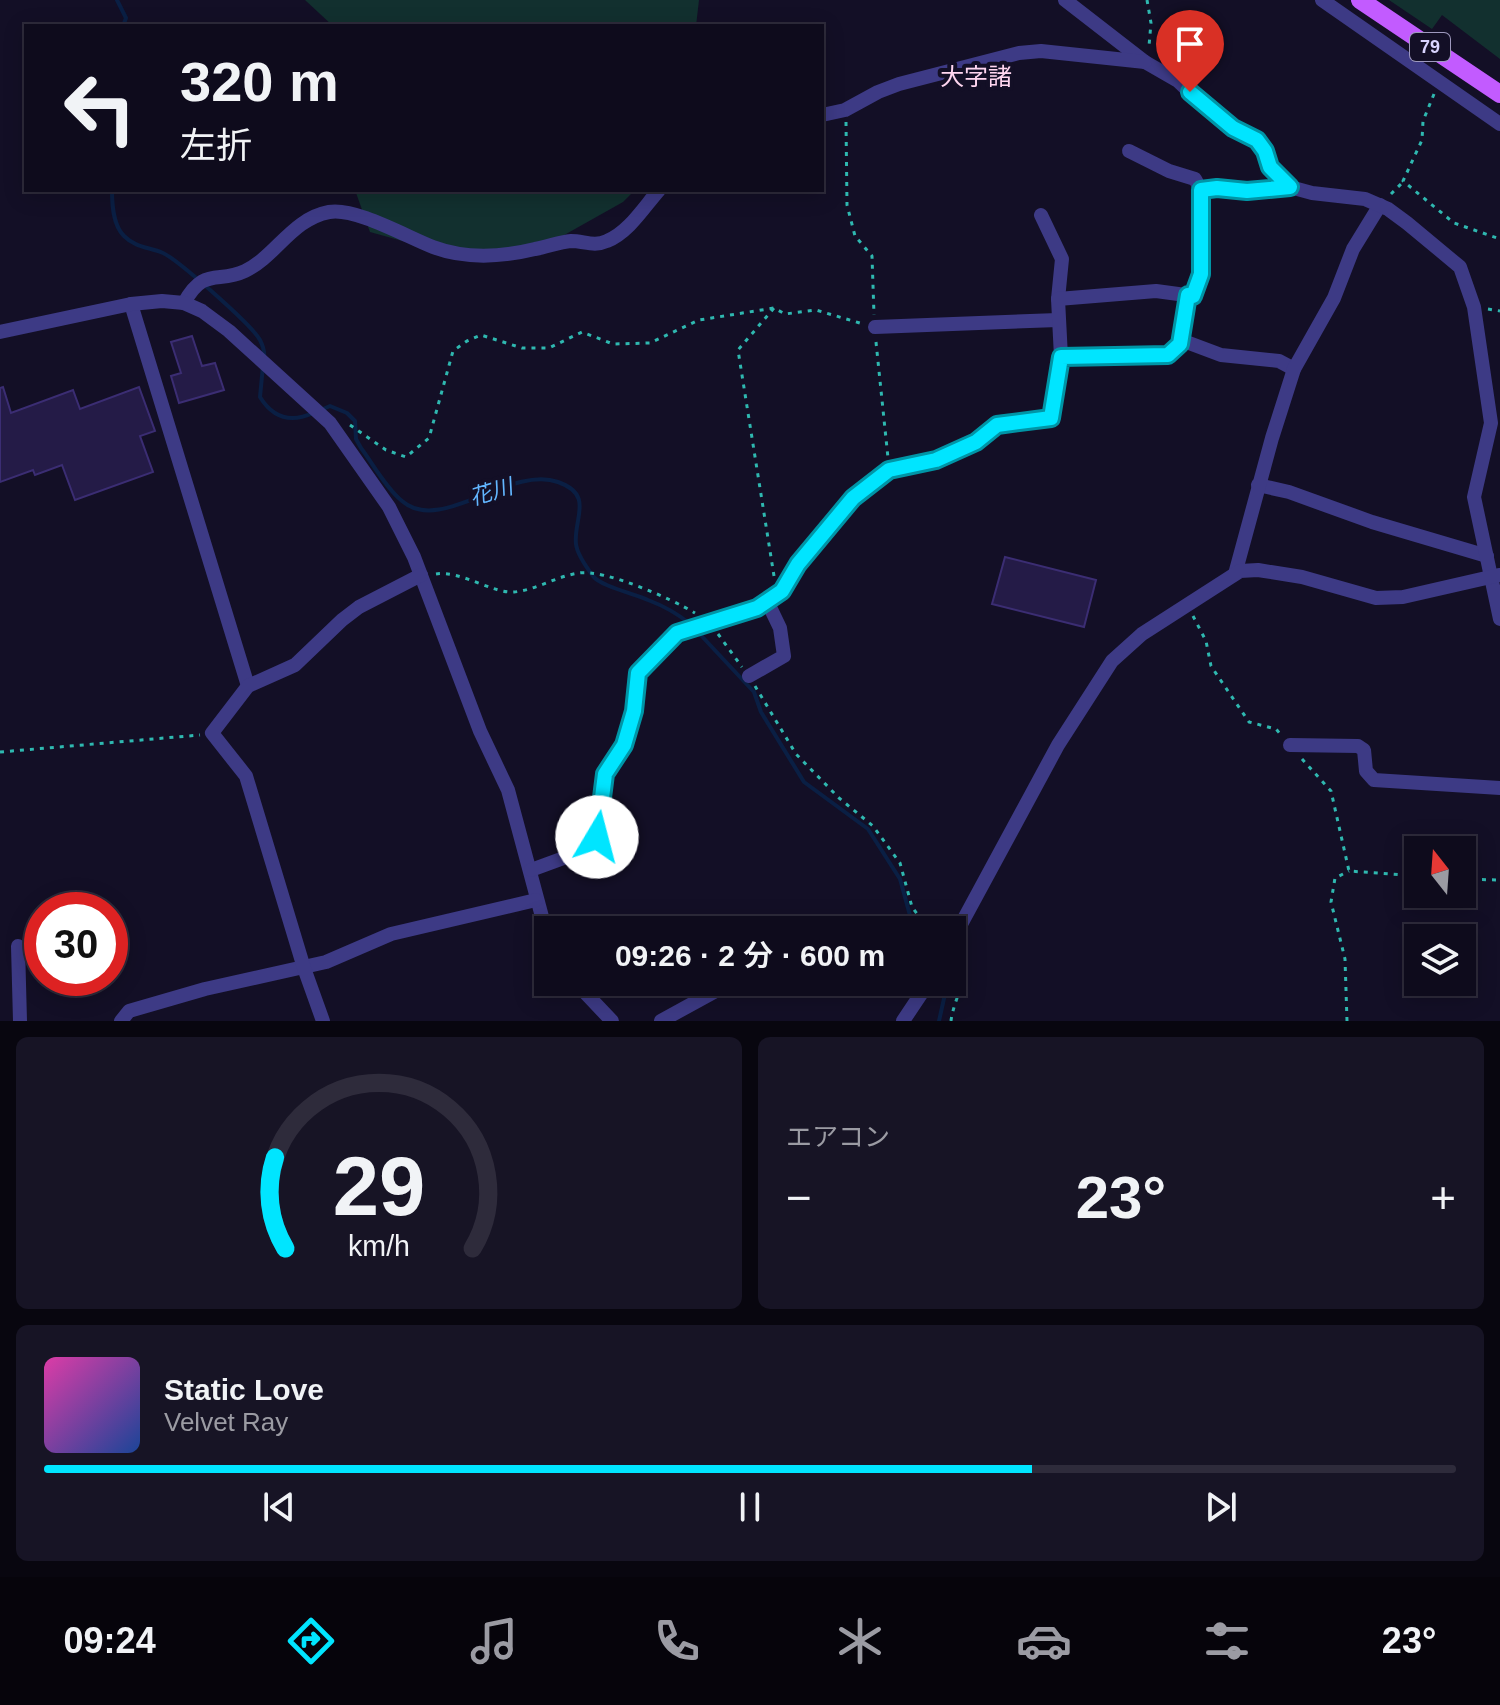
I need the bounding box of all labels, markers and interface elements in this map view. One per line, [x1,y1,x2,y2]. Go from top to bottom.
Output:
pin [1156,10,1224,92]
icon: arrive [1168,22,1212,66]
road number: 79 [1410,33,1450,61]
text: 320 m [180,50,339,113]
icon: left [48,56,152,160]
district label: 大字諸 [940,63,1012,90]
text: 左折 [180,125,252,166]
water label: 花川 [466,473,518,510]
position arrow [555,795,639,879]
north arrow [1404,836,1476,908]
map controls [1404,836,1476,996]
speed limit sign: 30 [24,892,128,996]
button: layers [1404,924,1476,996]
text: 09:26 · 2 分 · 600 m [615,939,885,972]
text: エアコン [786,1122,890,1152]
text: 29 [333,1140,425,1233]
text: 23° [1076,1164,1166,1231]
text: − [786,1173,812,1222]
text: + [1430,1173,1456,1222]
text: km/h [348,1230,410,1262]
text: Static Love [164,1373,324,1406]
text: Velvet Ray [164,1407,288,1437]
icon: previous [257,1485,301,1529]
icon: pause [728,1485,772,1529]
icon: next [1199,1485,1243,1529]
icon: directions [283,1613,339,1669]
icon: music [466,1613,522,1669]
icon: phone [649,1613,705,1669]
icon: climate [832,1613,888,1669]
icon: car [1016,1613,1072,1669]
icon: filters [1199,1613,1255,1669]
text: 09:24 [64,1620,156,1661]
text: 23° [1382,1620,1436,1661]

